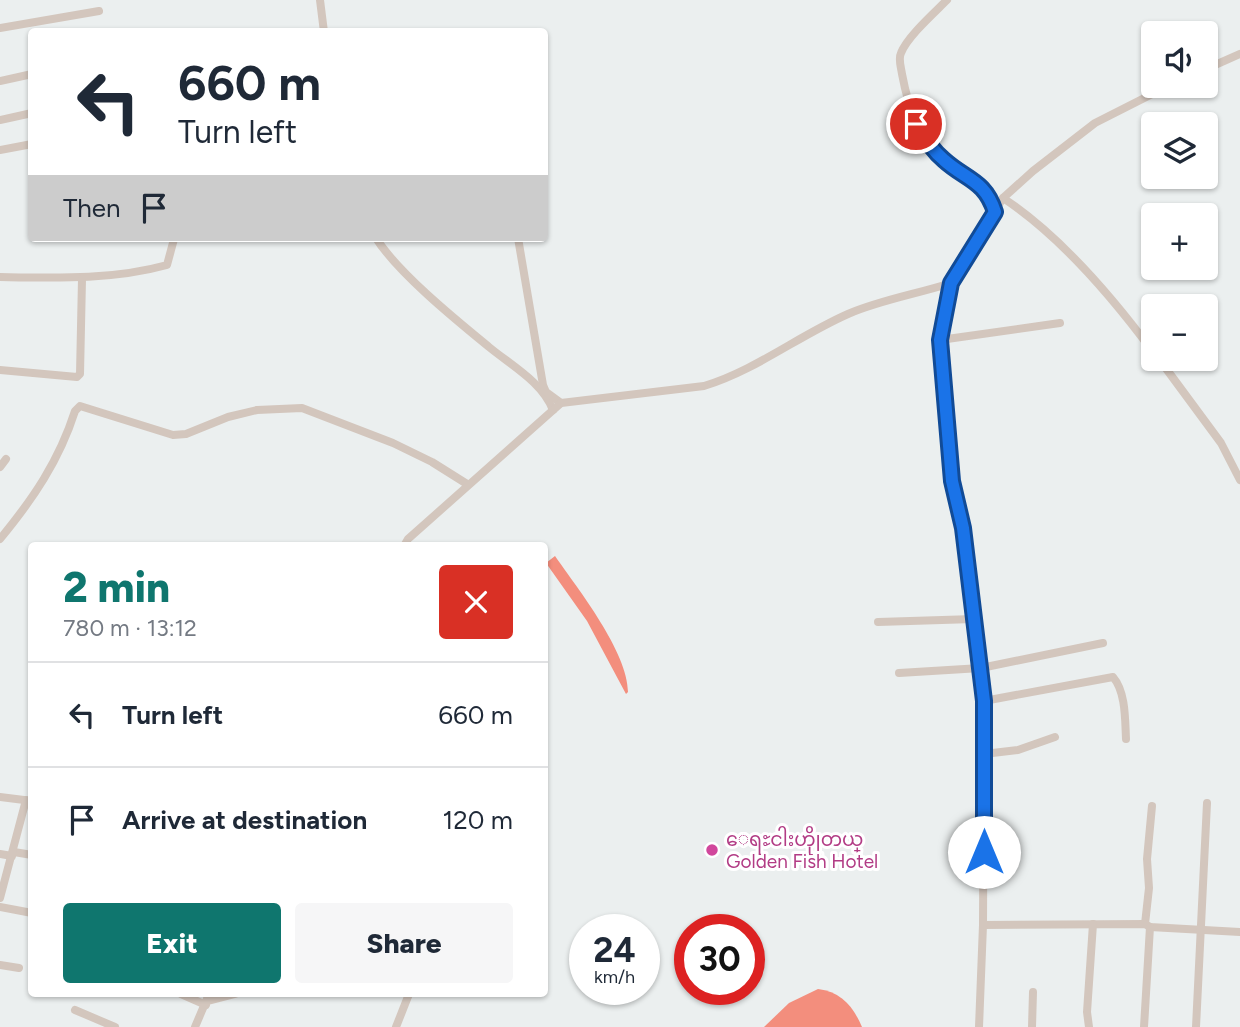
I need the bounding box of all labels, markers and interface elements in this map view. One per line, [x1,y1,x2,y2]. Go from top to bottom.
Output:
map controls [1141,21,1218,371]
button: sound [1141,21,1218,98]
text: 660 m [178,53,321,112]
icon: left [63,56,154,147]
pin [886,94,946,154]
icon: arrive [897,105,935,143]
button: layers [1141,112,1218,189]
text: Turn left [178,113,297,151]
icon: arrive [135,189,173,227]
text: Then [63,192,121,224]
button: + [1141,203,1218,280]
button: − [1141,294,1218,371]
text: 2 min [63,562,170,613]
button: close [439,565,513,639]
text: 780 m · 13:12 [63,614,197,642]
icon: left [63,696,101,734]
text: Turn left [122,699,223,731]
text: 660 m [438,699,513,731]
icon: arrive [63,801,101,839]
text: Arrive at destination [122,804,367,836]
text: 120 m [443,804,513,836]
position arrow [947,815,1021,889]
place label: ေရႊငါးဟိုုတယ္ Golden Fish Hotel [726,825,878,873]
marker: ေရႊငါးဟိုုတယ္ Golden Fish Hotel [704,842,720,858]
button: Exit [63,903,281,983]
button: Share [295,903,513,983]
speed limit sign: 30 [674,914,765,1005]
text: 24 [593,929,636,971]
text: km/h [594,966,635,988]

